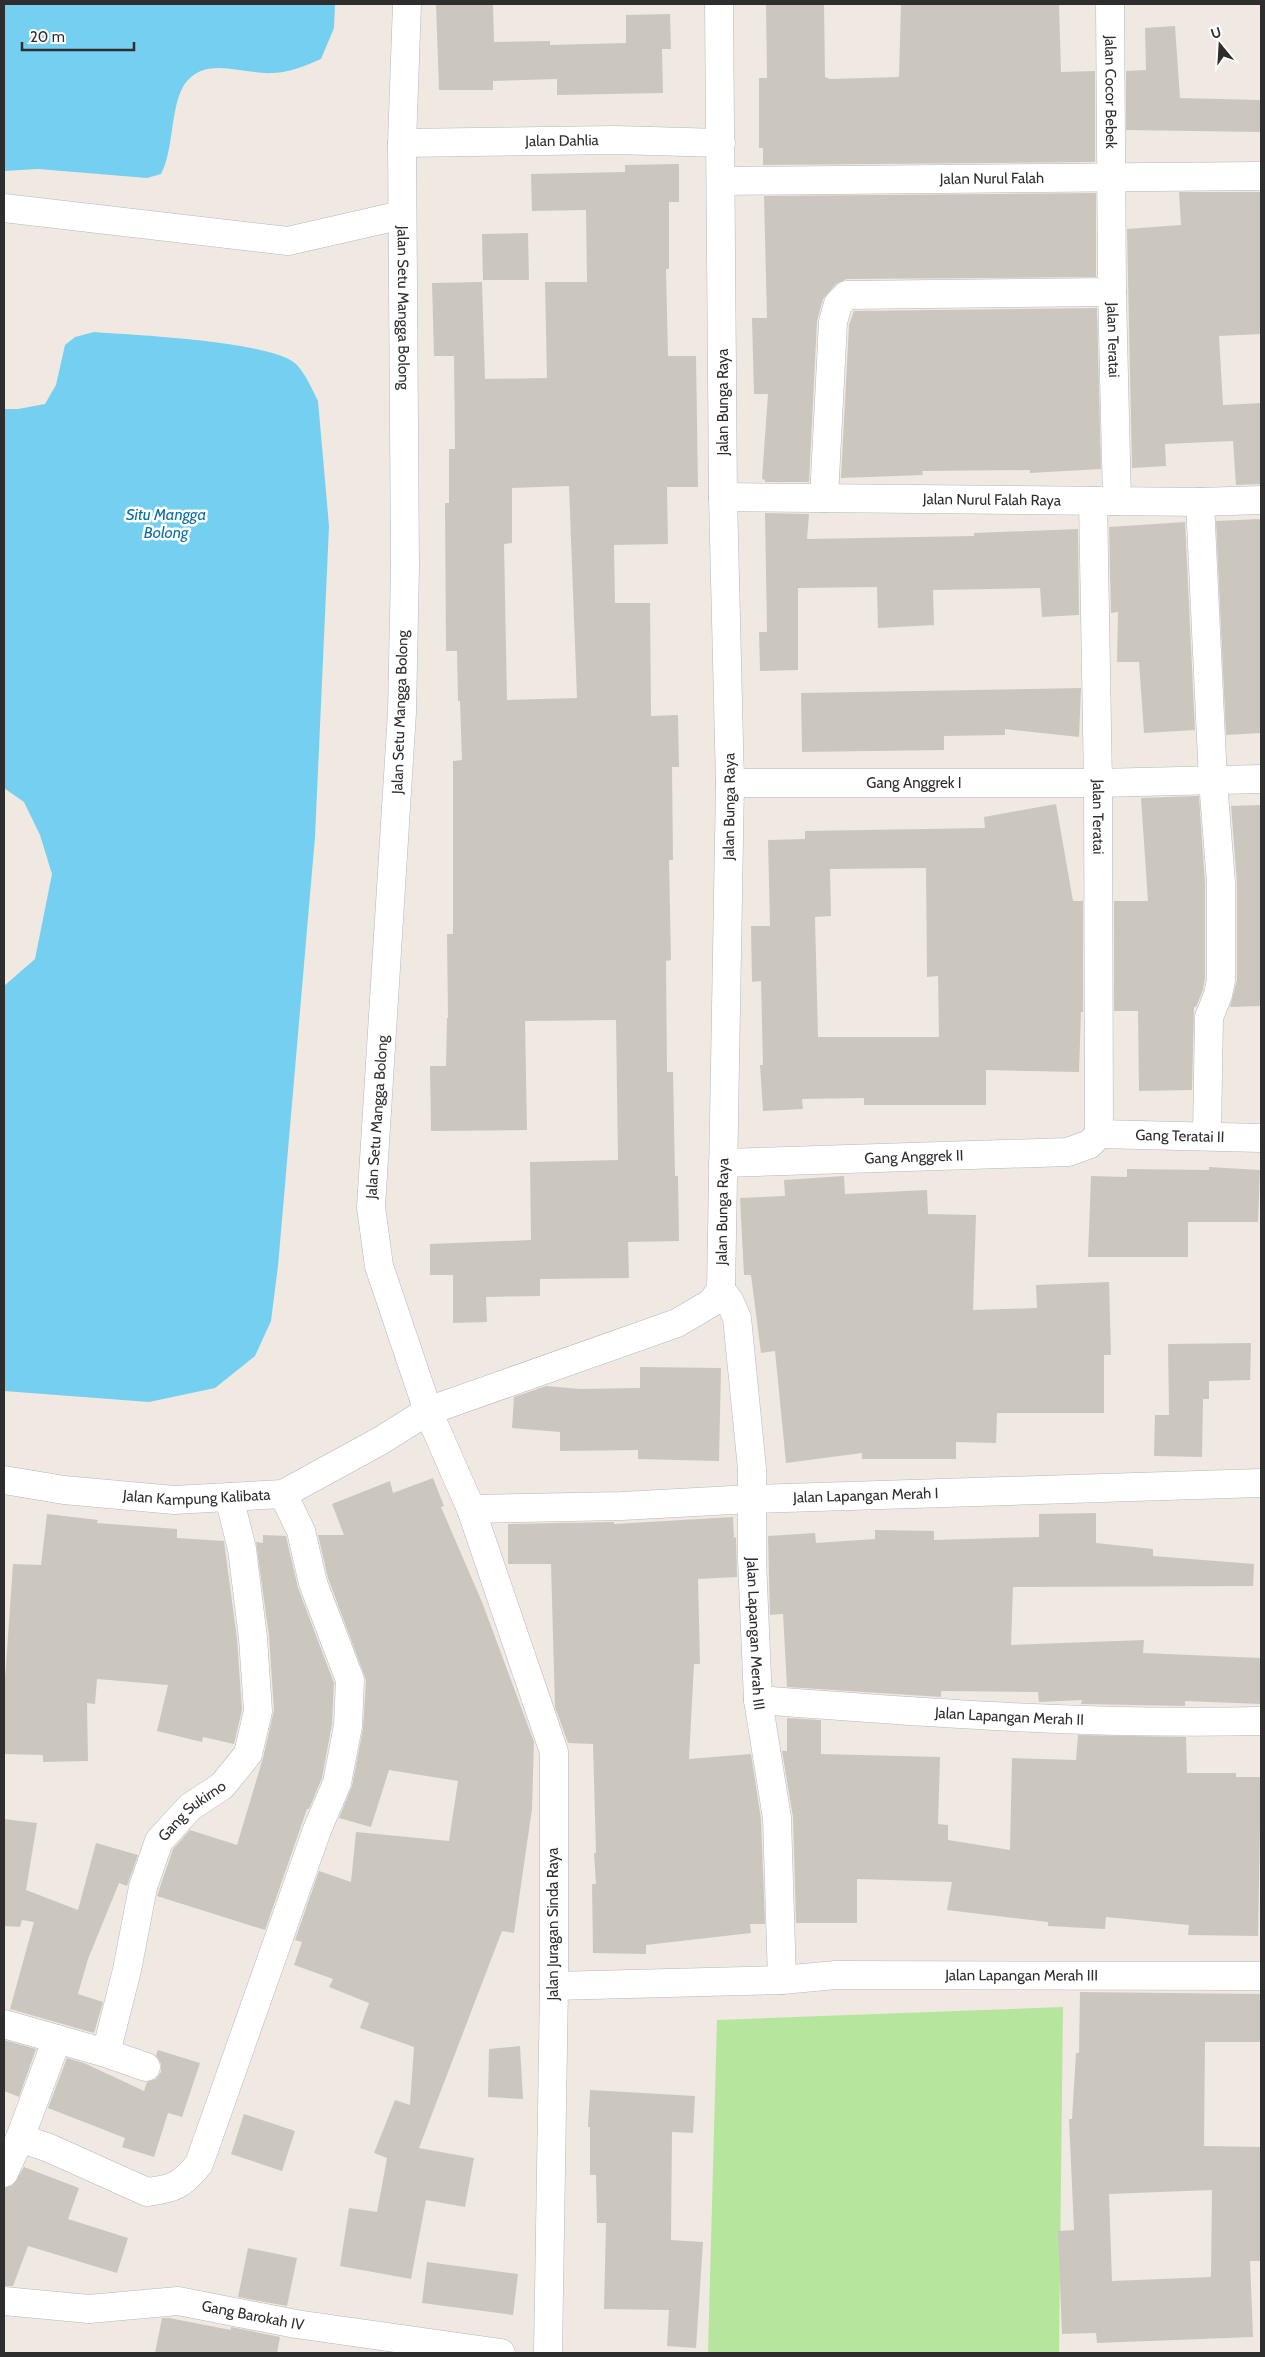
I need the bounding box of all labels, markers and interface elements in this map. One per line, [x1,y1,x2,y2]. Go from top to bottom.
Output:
scale bar [22,20,135,52]
north arrow [1195,20,1245,70]
text: U [1208,23,1224,43]
text: 20 m [30,28,65,46]
street label: Jalan Cocor Bebek [1101,34,1120,149]
street label: Jalan Dahlia [524,131,600,150]
street label: Jalan Nurul Falah [939,169,1044,188]
street label: Jalan Setu Mangga Bolong [394,225,413,391]
street label: Jalan Teratai [1103,301,1123,378]
street label: Jalan Bunga Raya [714,348,732,457]
street label: Jalan Nurul Falah Raya [922,490,1062,510]
water label: Situ Mangga Bolong [126,505,206,542]
street label: Jalan Setu Mangga Bolong [388,629,412,795]
street label: Jalan Bunga Raya [720,752,739,861]
street label: Gang Anggrek I [866,774,962,792]
street label: Jalan Teratai [1089,778,1107,855]
street label: Jalan Setu Mangga Bolong [362,1034,392,1200]
street label: Gang Teratai II [1135,1126,1225,1146]
street label: Gang Anggrek II [864,1146,964,1167]
street label: Jalan Bunga Raya [712,1157,732,1266]
street label: Jalan Lapangan Merah I [792,1484,939,1507]
street label: Jalan Kampung Kalibata [121,1486,272,1509]
street label: Jalan Lapangan Merah III [743,1556,769,1711]
street label: Jalan Lapangan Merah II [933,1704,1084,1729]
street label: Gang Sukirno [154,1777,229,1845]
street label: Jalan Juragan Sinda Raya [544,1847,562,2001]
street label: Jalan Lapangan Merah III [944,1966,1098,1985]
street label: Gang Barokah IV [200,2297,306,2334]

